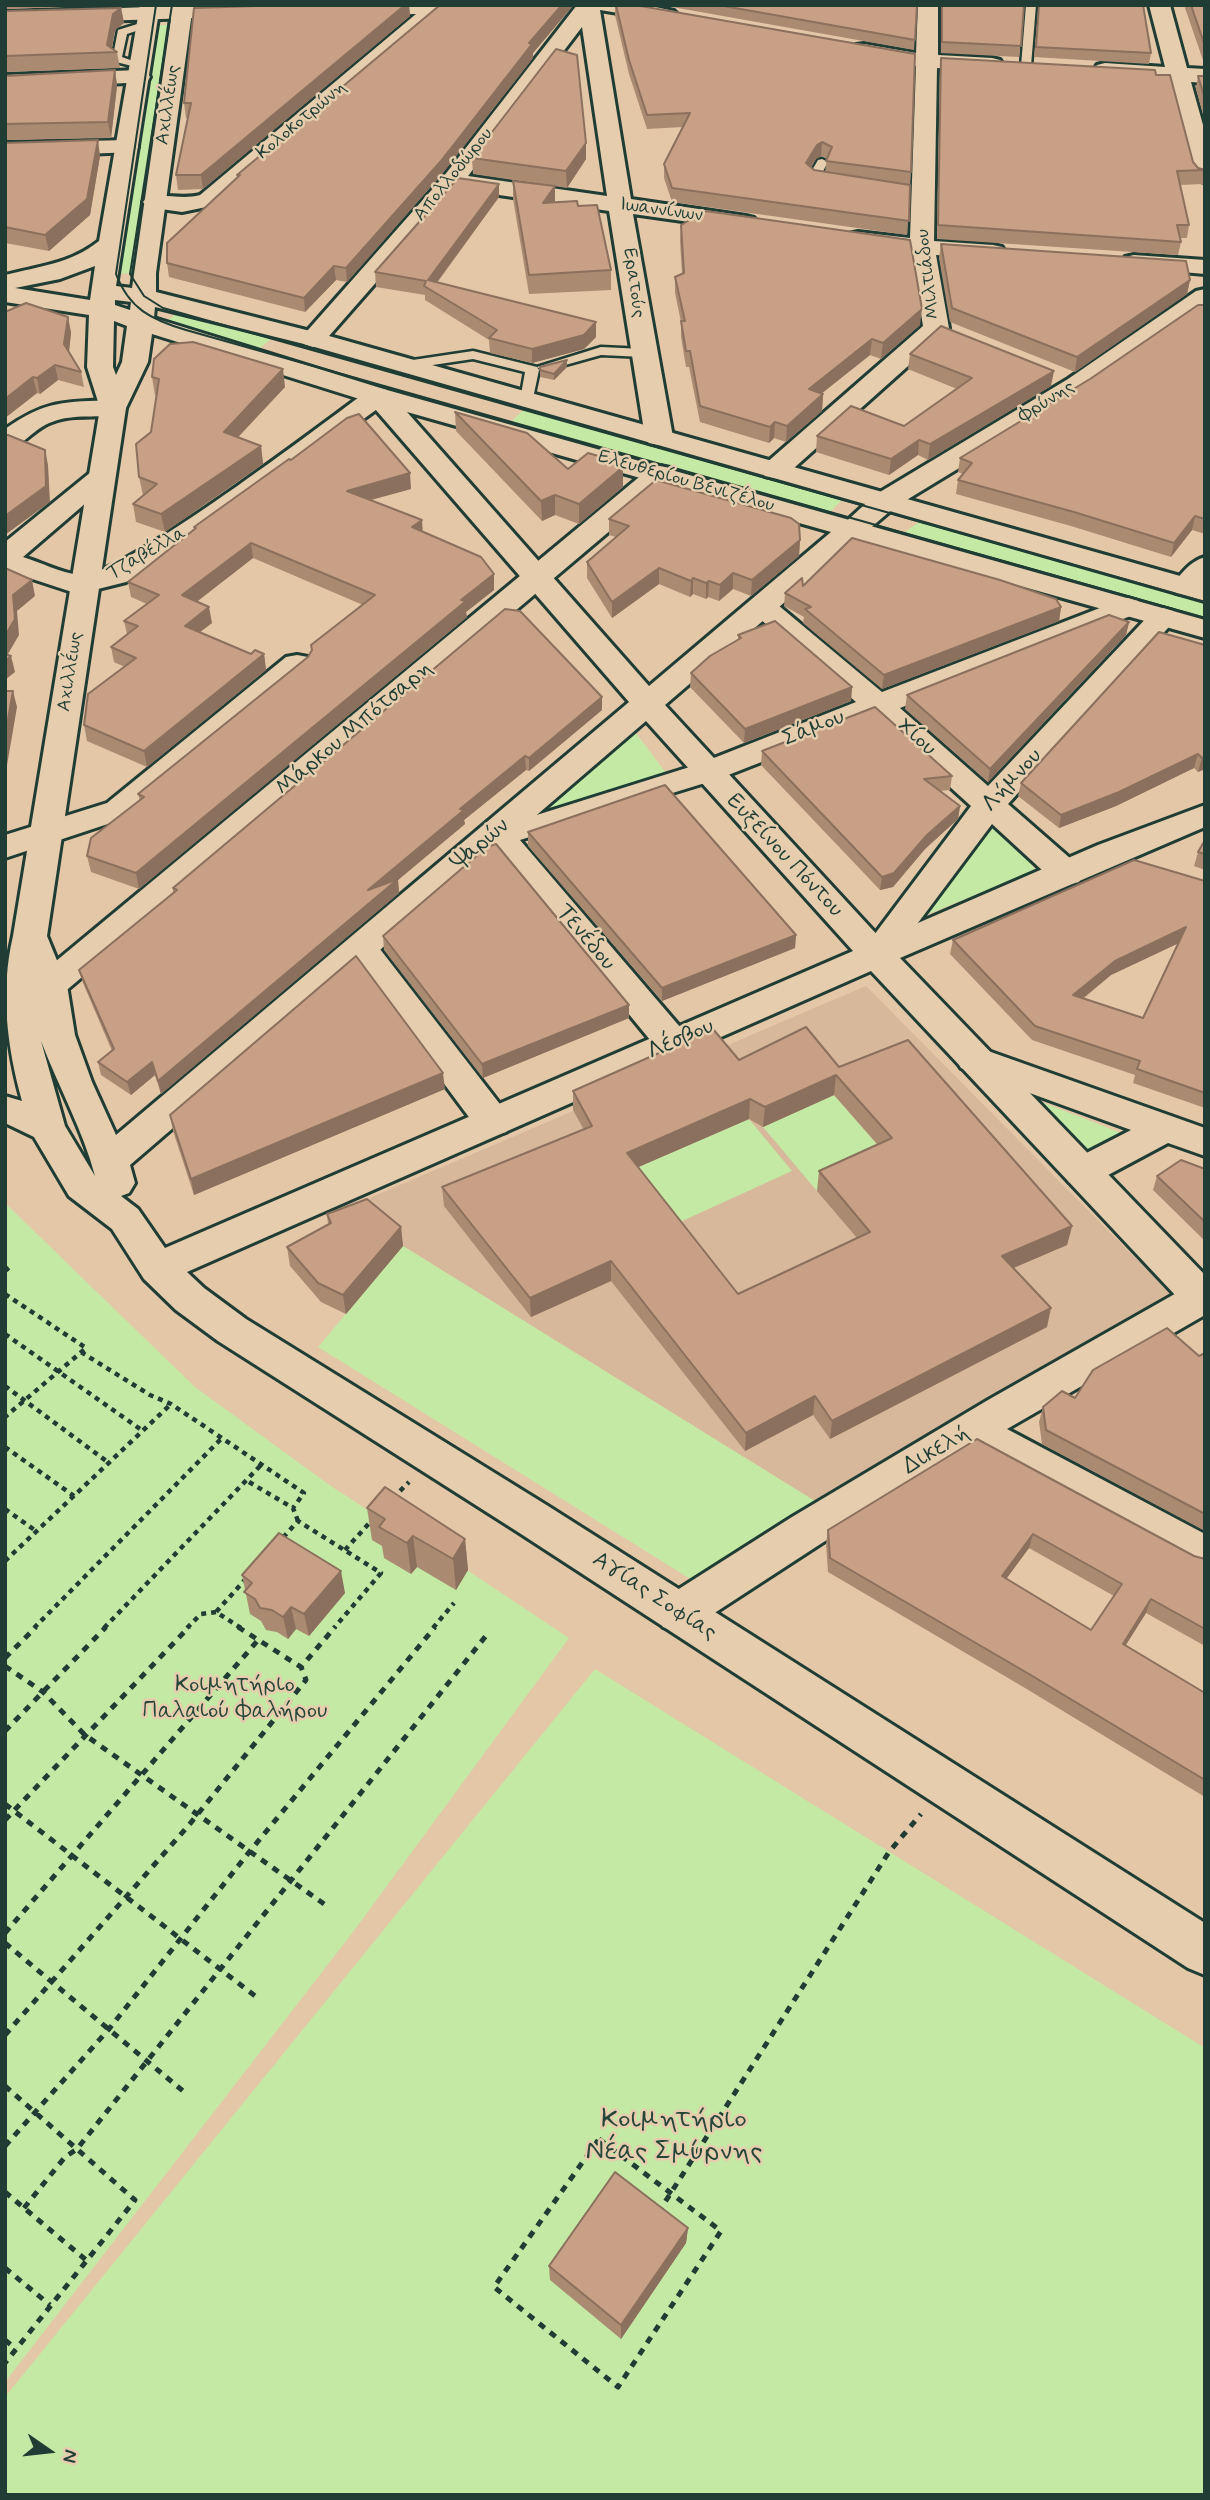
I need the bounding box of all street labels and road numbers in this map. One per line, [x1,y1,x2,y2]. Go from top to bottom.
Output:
street label: Αχιλλέως [152,64,186,146]
street label: Κολοκοτρώνη [252,77,352,165]
street label: Απολλοδώρου [409,124,499,226]
street label: Ιωαννίνων [618,194,704,228]
street label: Μιλτιάδου [912,228,946,320]
street label: Ερατούς [617,247,649,319]
street label: Φρύνης [1015,376,1079,428]
street label: Ελευθερίου Βενιζέλου [595,446,777,518]
street label: Τζαβέλλα [104,522,190,586]
street label: Αχιλλέως [53,630,89,714]
street label: Μάρκου Μπότσαρη [271,655,439,803]
street label: Σάμου [779,704,849,754]
street label: Χίου [891,713,941,763]
street label: Λήμνου [977,743,1049,819]
street label: Ευξείνου Πόντου [720,788,848,924]
street label: Ψαρών [446,813,516,877]
street label: Τενέδου [549,899,621,977]
street label: Λέσβου [643,1013,719,1067]
street label: Δικελή [898,1420,976,1482]
street label: Αγίας Σοφίας [587,1547,721,1647]

